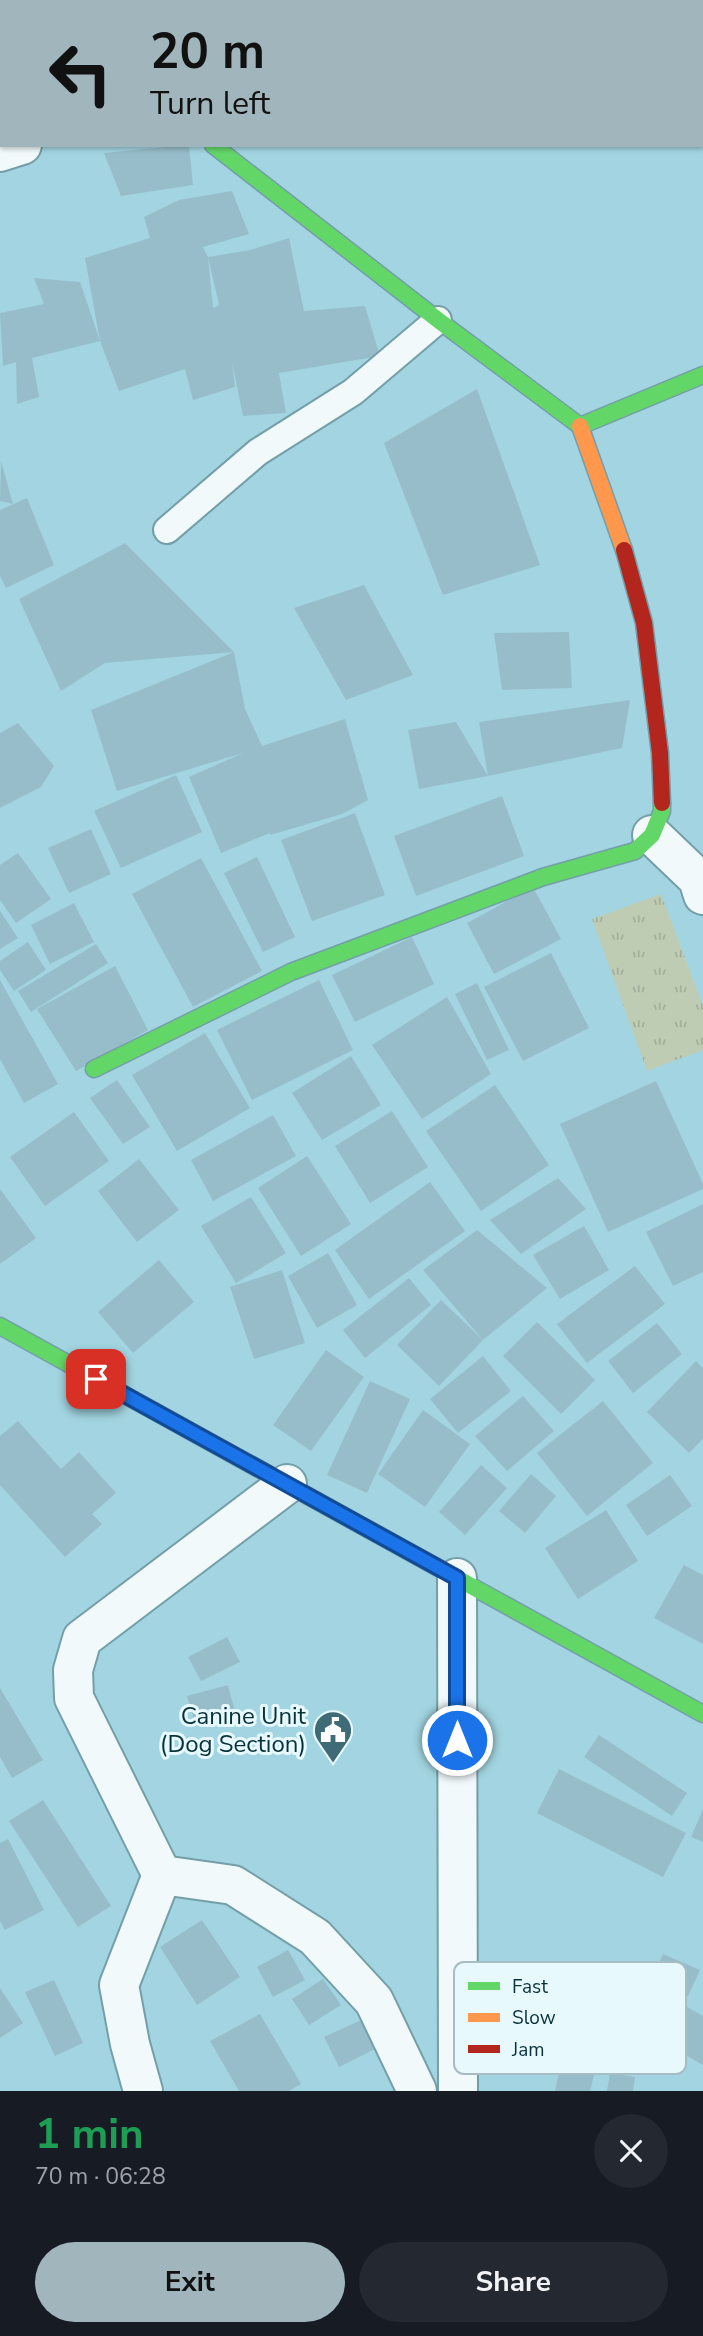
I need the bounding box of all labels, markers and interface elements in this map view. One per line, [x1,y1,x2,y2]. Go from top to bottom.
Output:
text: 20 m [150,18,265,85]
icon: left [35,28,126,119]
text: Turn left [150,82,270,125]
pin [66,1349,126,1409]
icon: arrive [77,1360,115,1398]
place label: Canine Unit (Dog Section) [160,1700,307,1760]
position arrow [420,1703,494,1777]
public building icon: Canine Unit (Dog Section) [312,1709,354,1764]
legend [454,1962,686,2074]
text: Fast [512,1974,548,2000]
text: Slow [512,2005,556,2031]
text: Jam [511,2037,545,2063]
text: 1 min [35,2106,144,2163]
button: close [594,2114,668,2188]
text: 70 m · 06:28 [35,2161,166,2192]
button: Exit [35,2242,345,2322]
button: Share [359,2242,668,2322]

